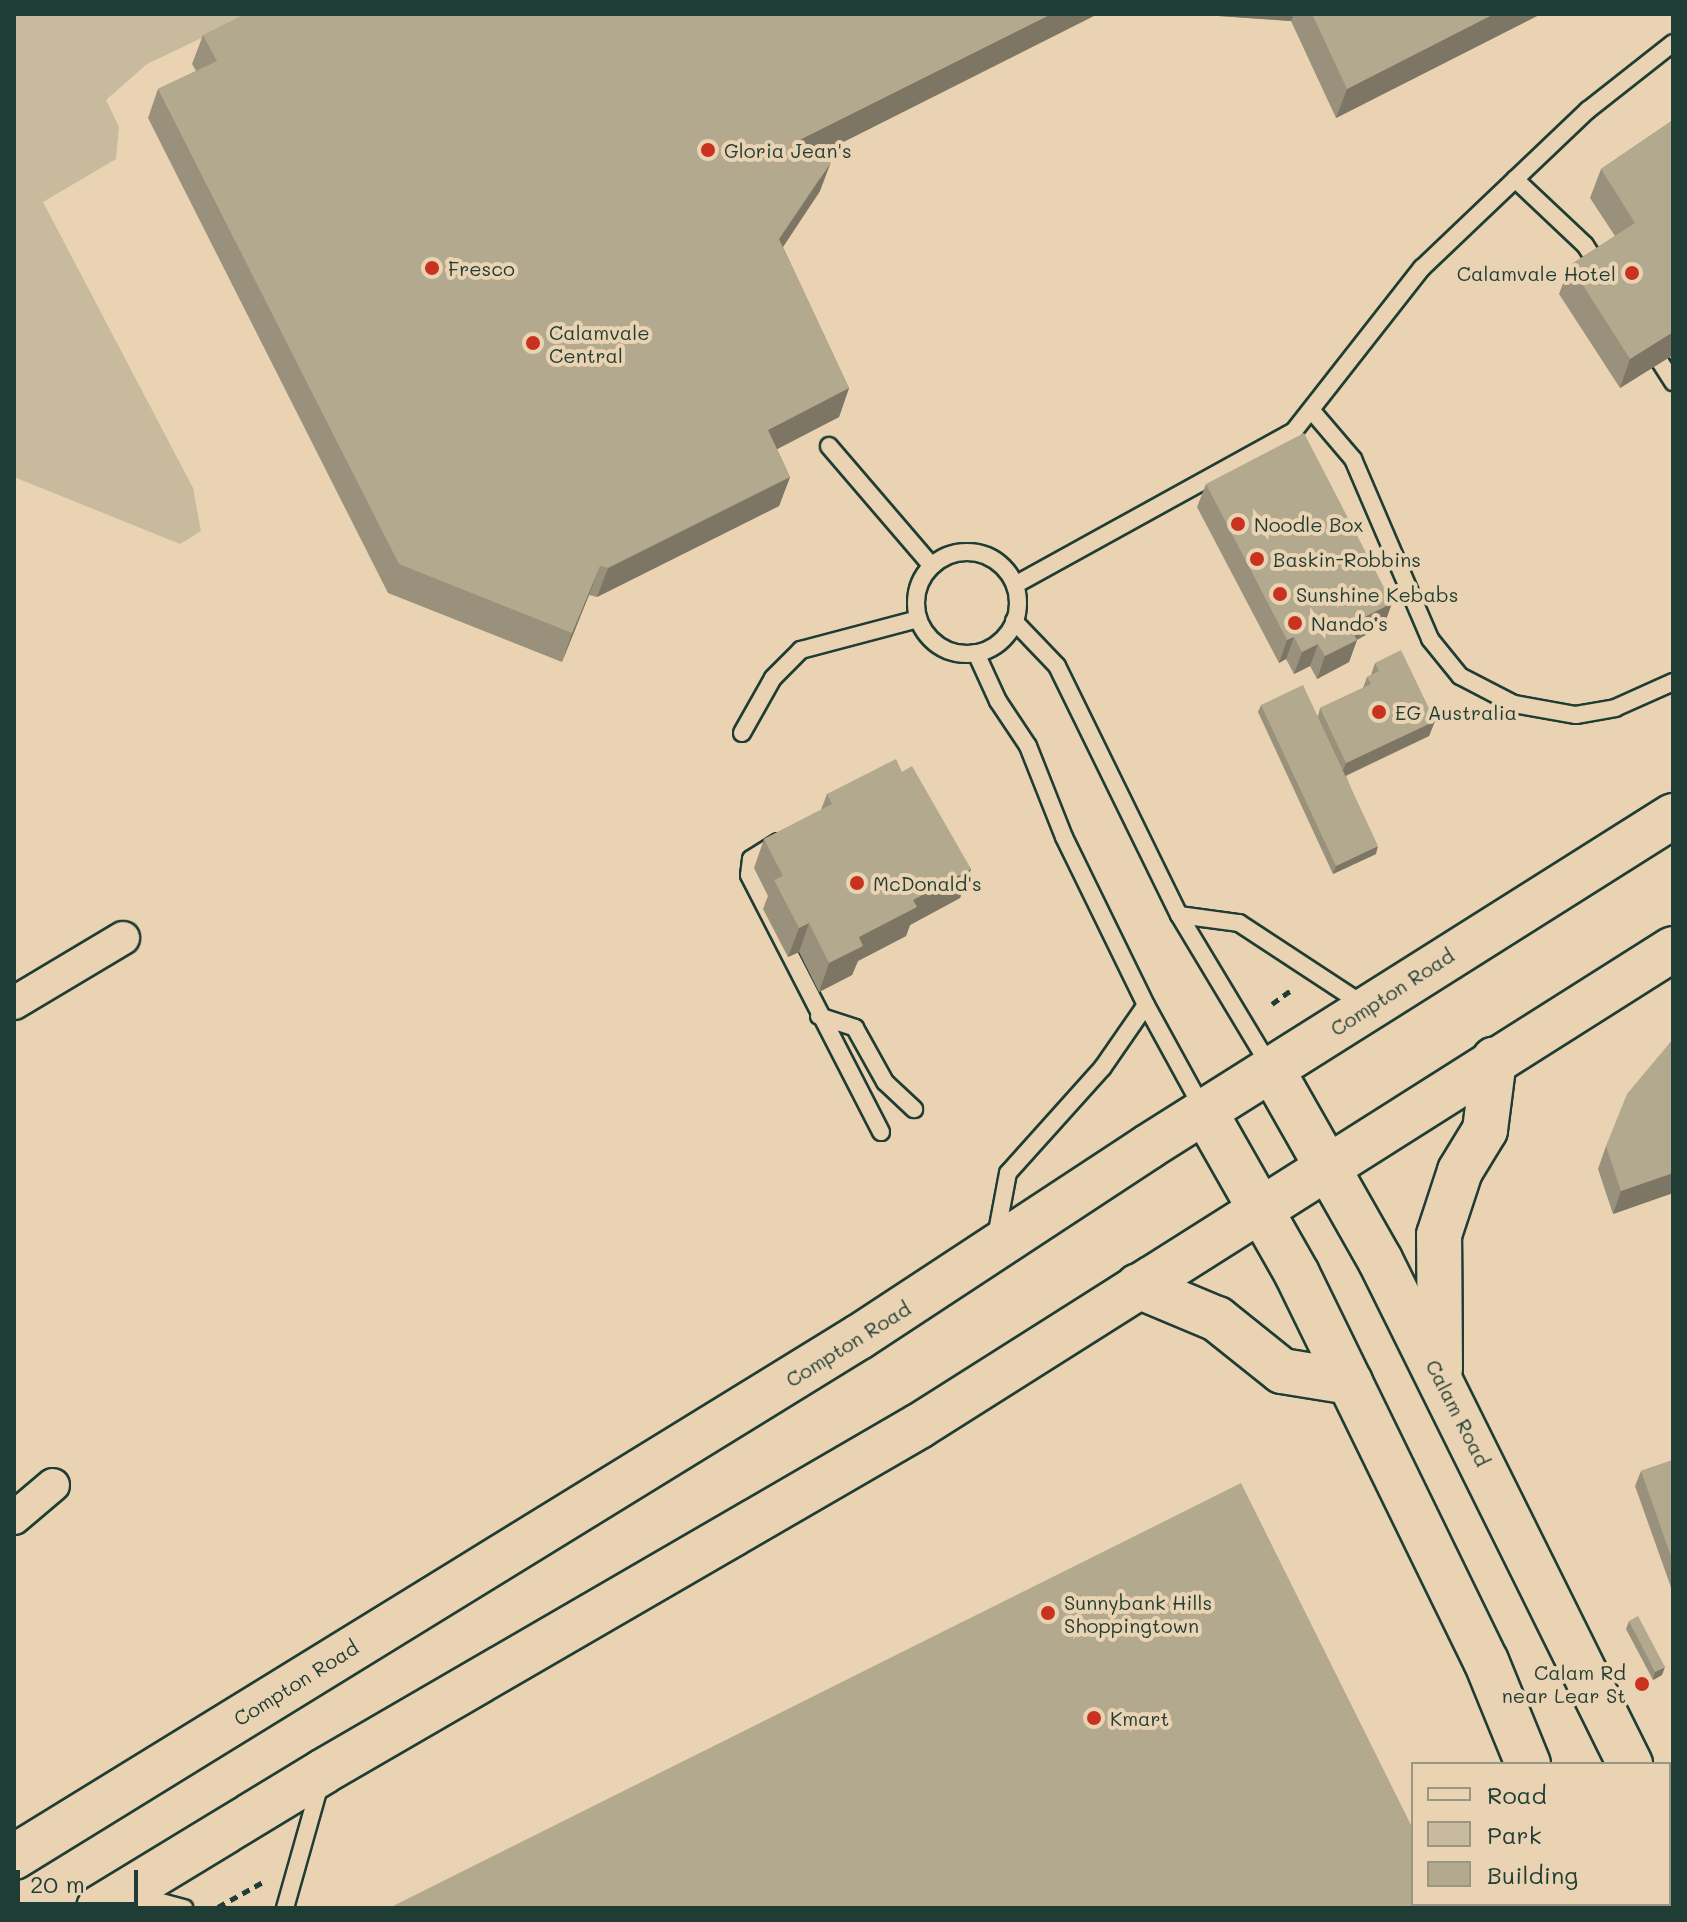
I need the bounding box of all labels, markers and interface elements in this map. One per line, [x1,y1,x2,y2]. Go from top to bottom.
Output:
place label: Gloria Jean's [724,138,852,162]
marker: Gloria Jean's [699,141,717,159]
place label: Fresco [448,256,515,280]
marker: Fresco [423,259,441,277]
place label: Calamvale Hotel [1457,261,1616,285]
marker: Calamvale Hotel [1623,264,1641,282]
place label: Calamvale Central [549,320,650,367]
marker: Calamvale Central [524,334,542,352]
place label: Noodle Box [1254,512,1363,536]
marker: Noodle Box [1229,515,1247,533]
place label: Baskin-Robbins [1273,547,1421,571]
marker: Baskin-Robbins [1248,550,1266,568]
place label: Sunshine Kebabs [1296,582,1458,606]
marker: Sunshine Kebabs [1271,585,1289,603]
place label: Nando's [1311,611,1388,635]
marker: Nando's [1286,614,1304,632]
place label: EG Australia [1395,700,1517,724]
marker: EG Australia [1370,703,1388,721]
place label: McDonald's [873,871,982,895]
marker: McDonald's [848,874,866,892]
street label: Compton Road [1326,943,1458,1041]
street label: Compton Road [781,1296,915,1392]
street label: Calam Road [1421,1356,1495,1470]
place label: Sunnybank Hills Shoppingtown [1064,1590,1212,1637]
marker: Sunnybank Hills Shoppingtown [1039,1604,1057,1622]
street label: Compton Road [229,1635,363,1731]
place label: Calam Rd near Lear St [1502,1660,1626,1707]
marker: Calam Rd near Lear St [1633,1675,1651,1693]
place label: Kmart [1110,1706,1169,1730]
marker: Kmart [1085,1709,1103,1727]
legend [1411,1762,1671,1906]
text: Road [1487,1779,1547,1810]
text: Park [1487,1819,1541,1850]
scale bar [20,1854,142,1904]
text: Building [1487,1859,1578,1890]
text: 20 m [30,1868,85,1899]

